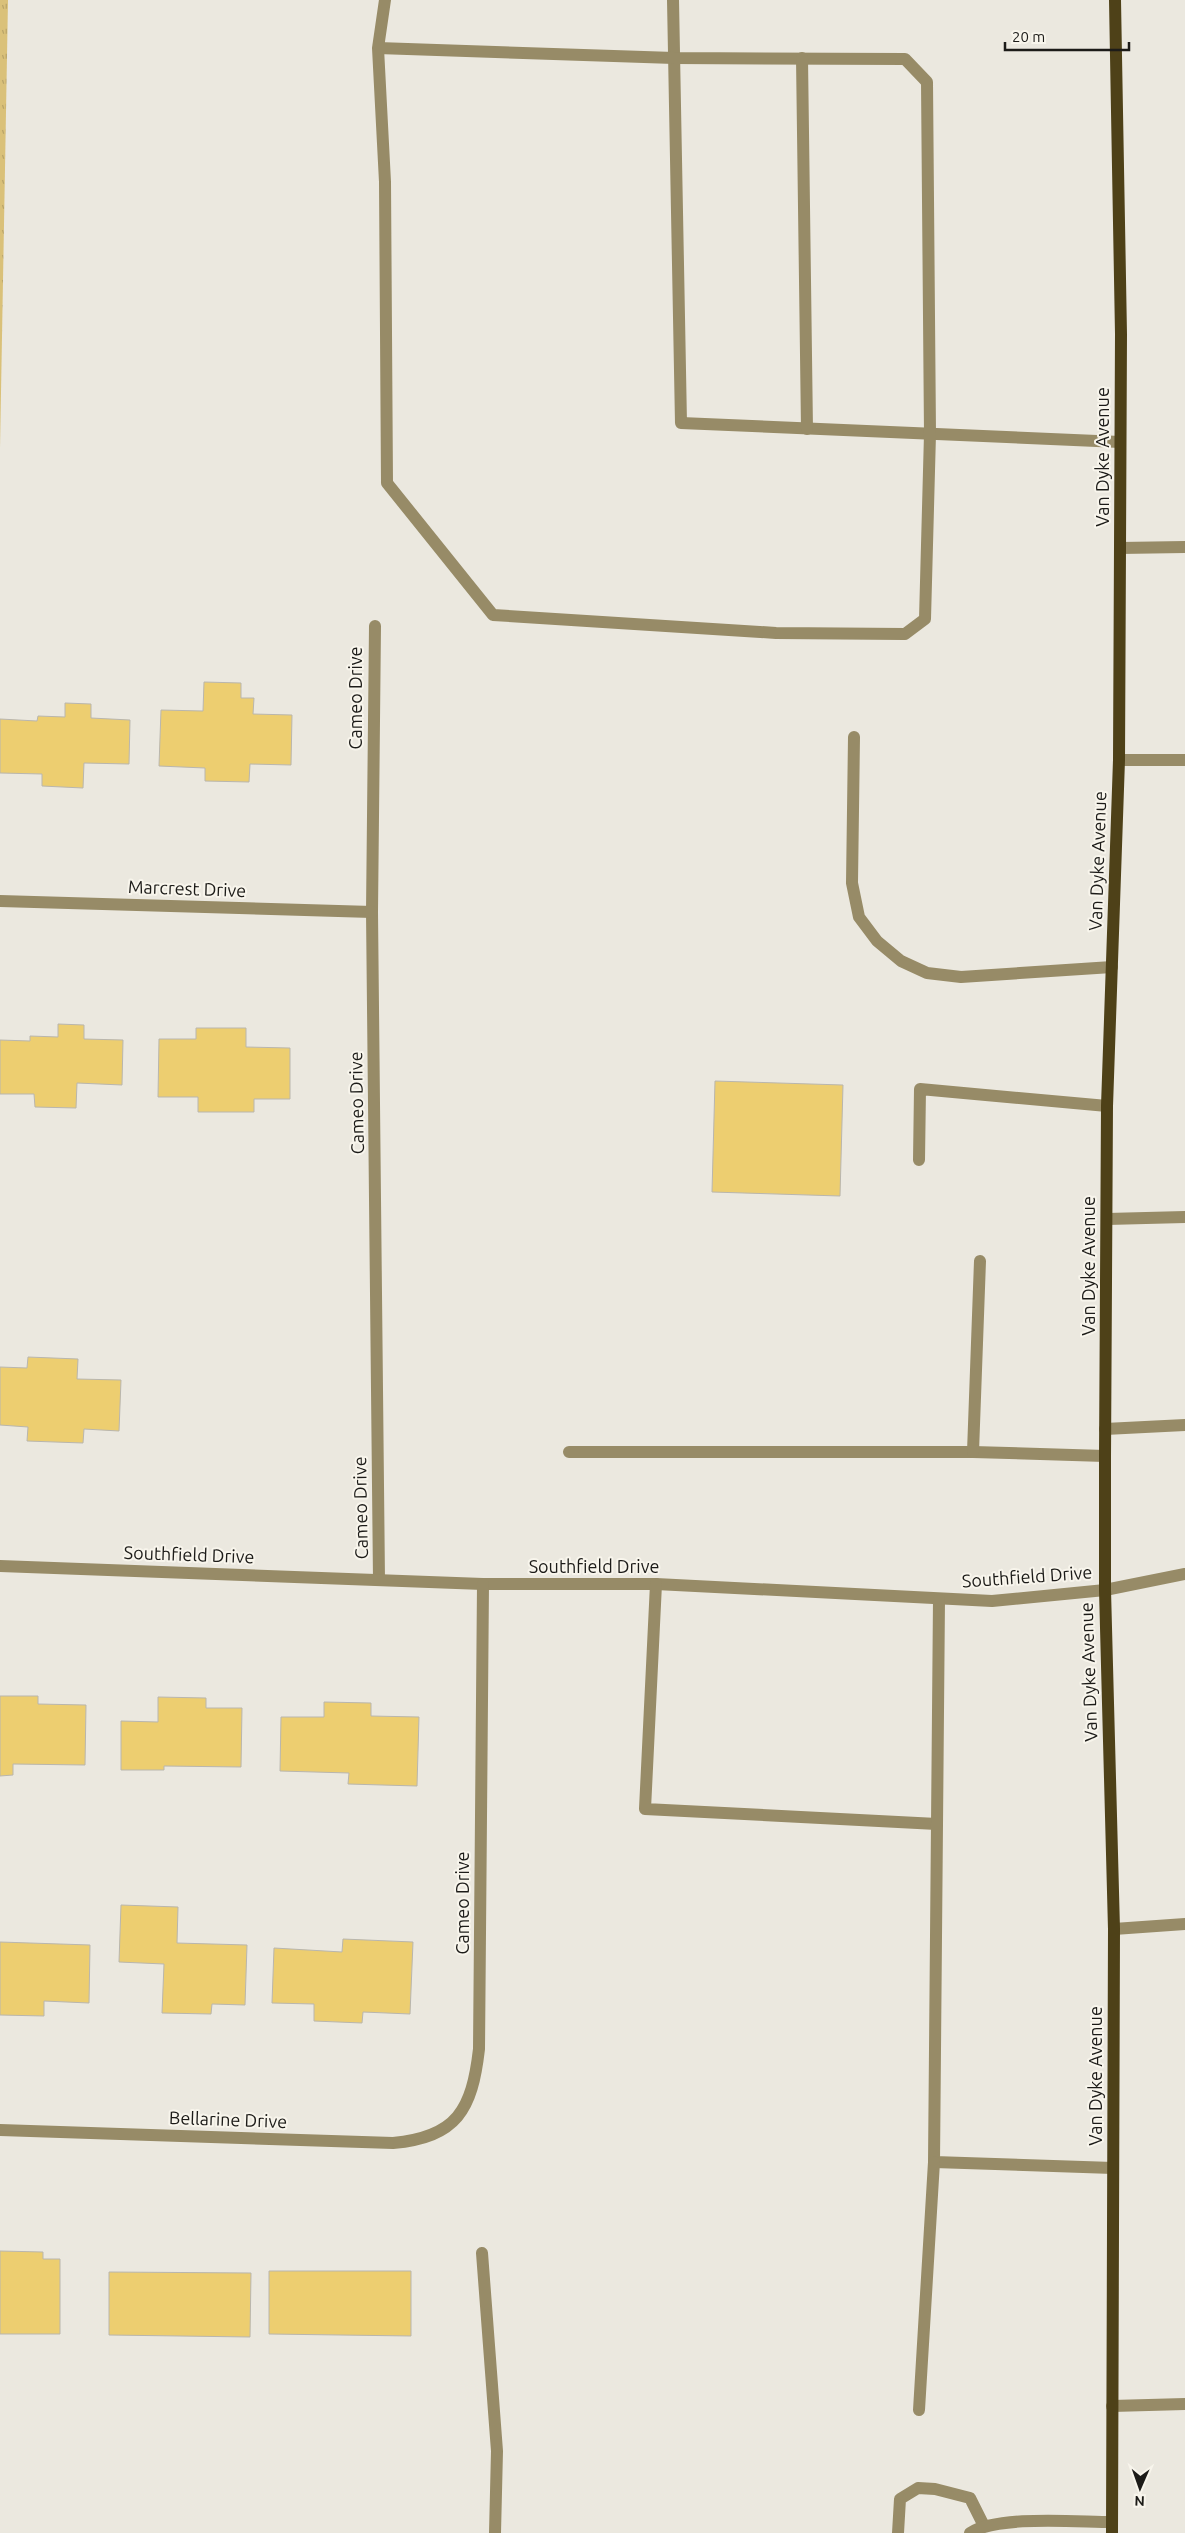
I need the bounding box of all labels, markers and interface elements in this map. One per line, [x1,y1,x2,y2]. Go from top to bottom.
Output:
scale bar [1005,20,1129,52]
text: 20 m [1012,28,1045,45]
street label: Van Dyke Avenue [1092,387,1112,527]
street label: Cameo Drive [345,647,365,749]
street label: Van Dyke Avenue [1085,791,1109,931]
street label: Marcrest Drive [128,876,247,900]
street label: Cameo Drive [345,1051,367,1155]
street label: Van Dyke Avenue [1078,1196,1098,1336]
street label: Cameo Drive [349,1456,371,1560]
street label: Southfield Drive [123,1542,255,1566]
street label: Southfield Drive [529,1556,659,1576]
street label: Southfield Drive [961,1561,1093,1591]
street label: Van Dyke Avenue [1076,1602,1100,1742]
street label: Cameo Drive [452,1852,472,1954]
street label: Van Dyke Avenue [1085,2006,1105,2146]
street label: Bellarine Drive [169,2107,287,2131]
north arrow [1115,2463,1165,2513]
text: N [1134,2493,1145,2509]

